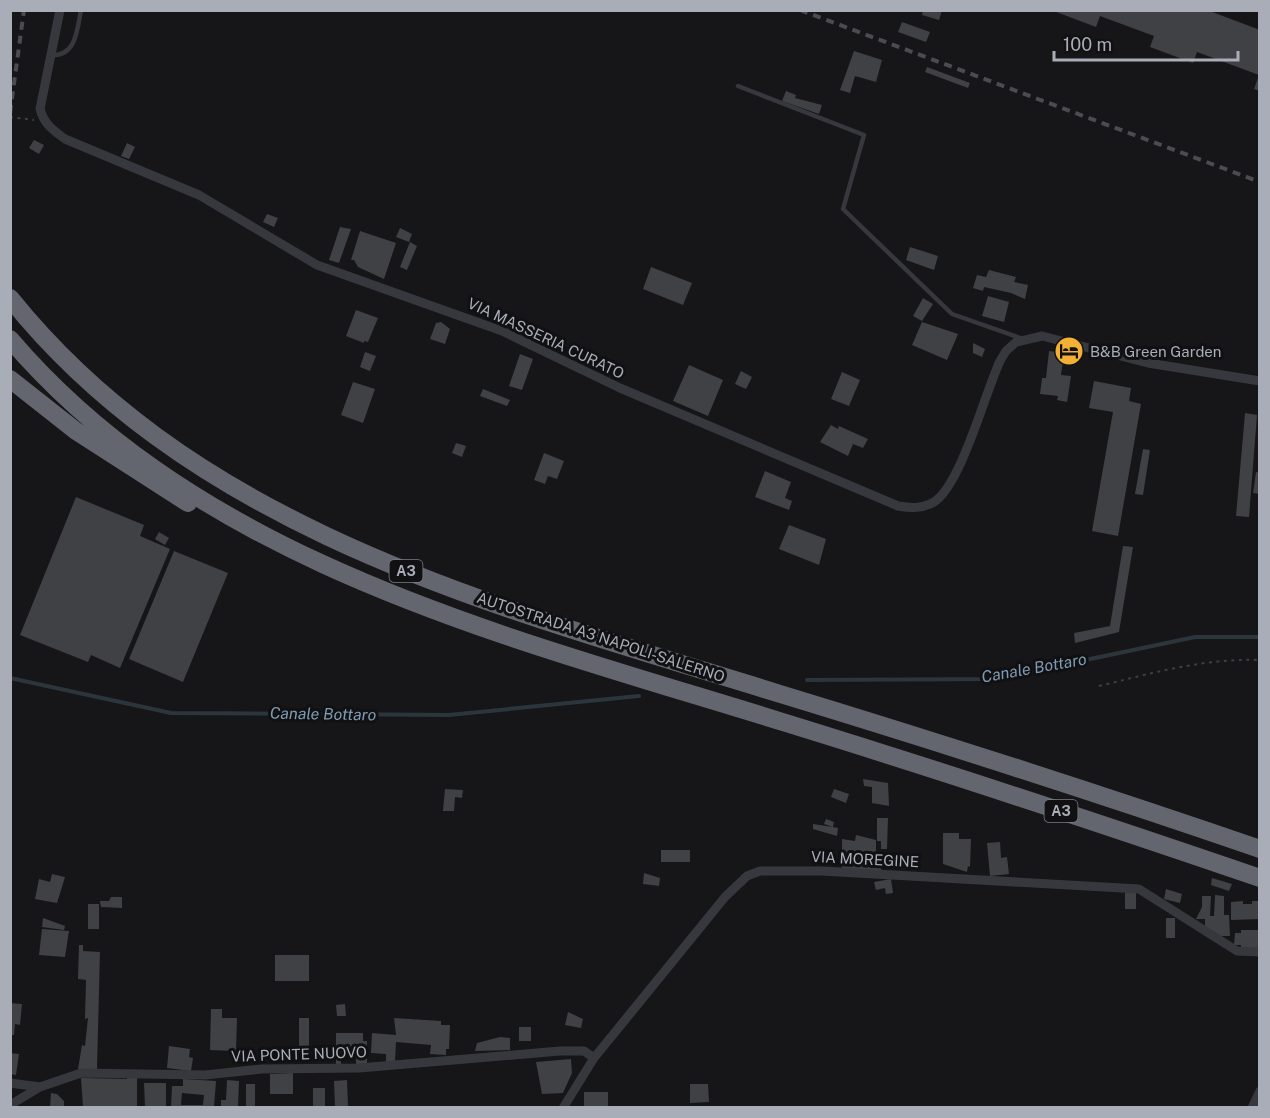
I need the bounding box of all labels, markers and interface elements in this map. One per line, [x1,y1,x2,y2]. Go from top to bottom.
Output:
scale bar [1054,24,1238,62]
text: 100 m [1063,34,1112,55]
street label: VIA MASSERIA CURATO [465,294,627,382]
hotel icon: B&B Green Garden [1053,335,1085,367]
place label: B&B Green Garden [1090,343,1222,360]
road number: A3 [390,560,422,582]
street label: AUTOSTRADA A3 NAPOLI-SALERNO [475,589,727,685]
water label: Canale Bottaro [980,649,1088,687]
water label: Canale Bottaro [270,704,377,724]
road number: A3 [1044,800,1078,822]
street label: VIA MOREGINE [811,848,919,870]
street label: VIA PONTE NUOVO [231,1043,367,1065]

